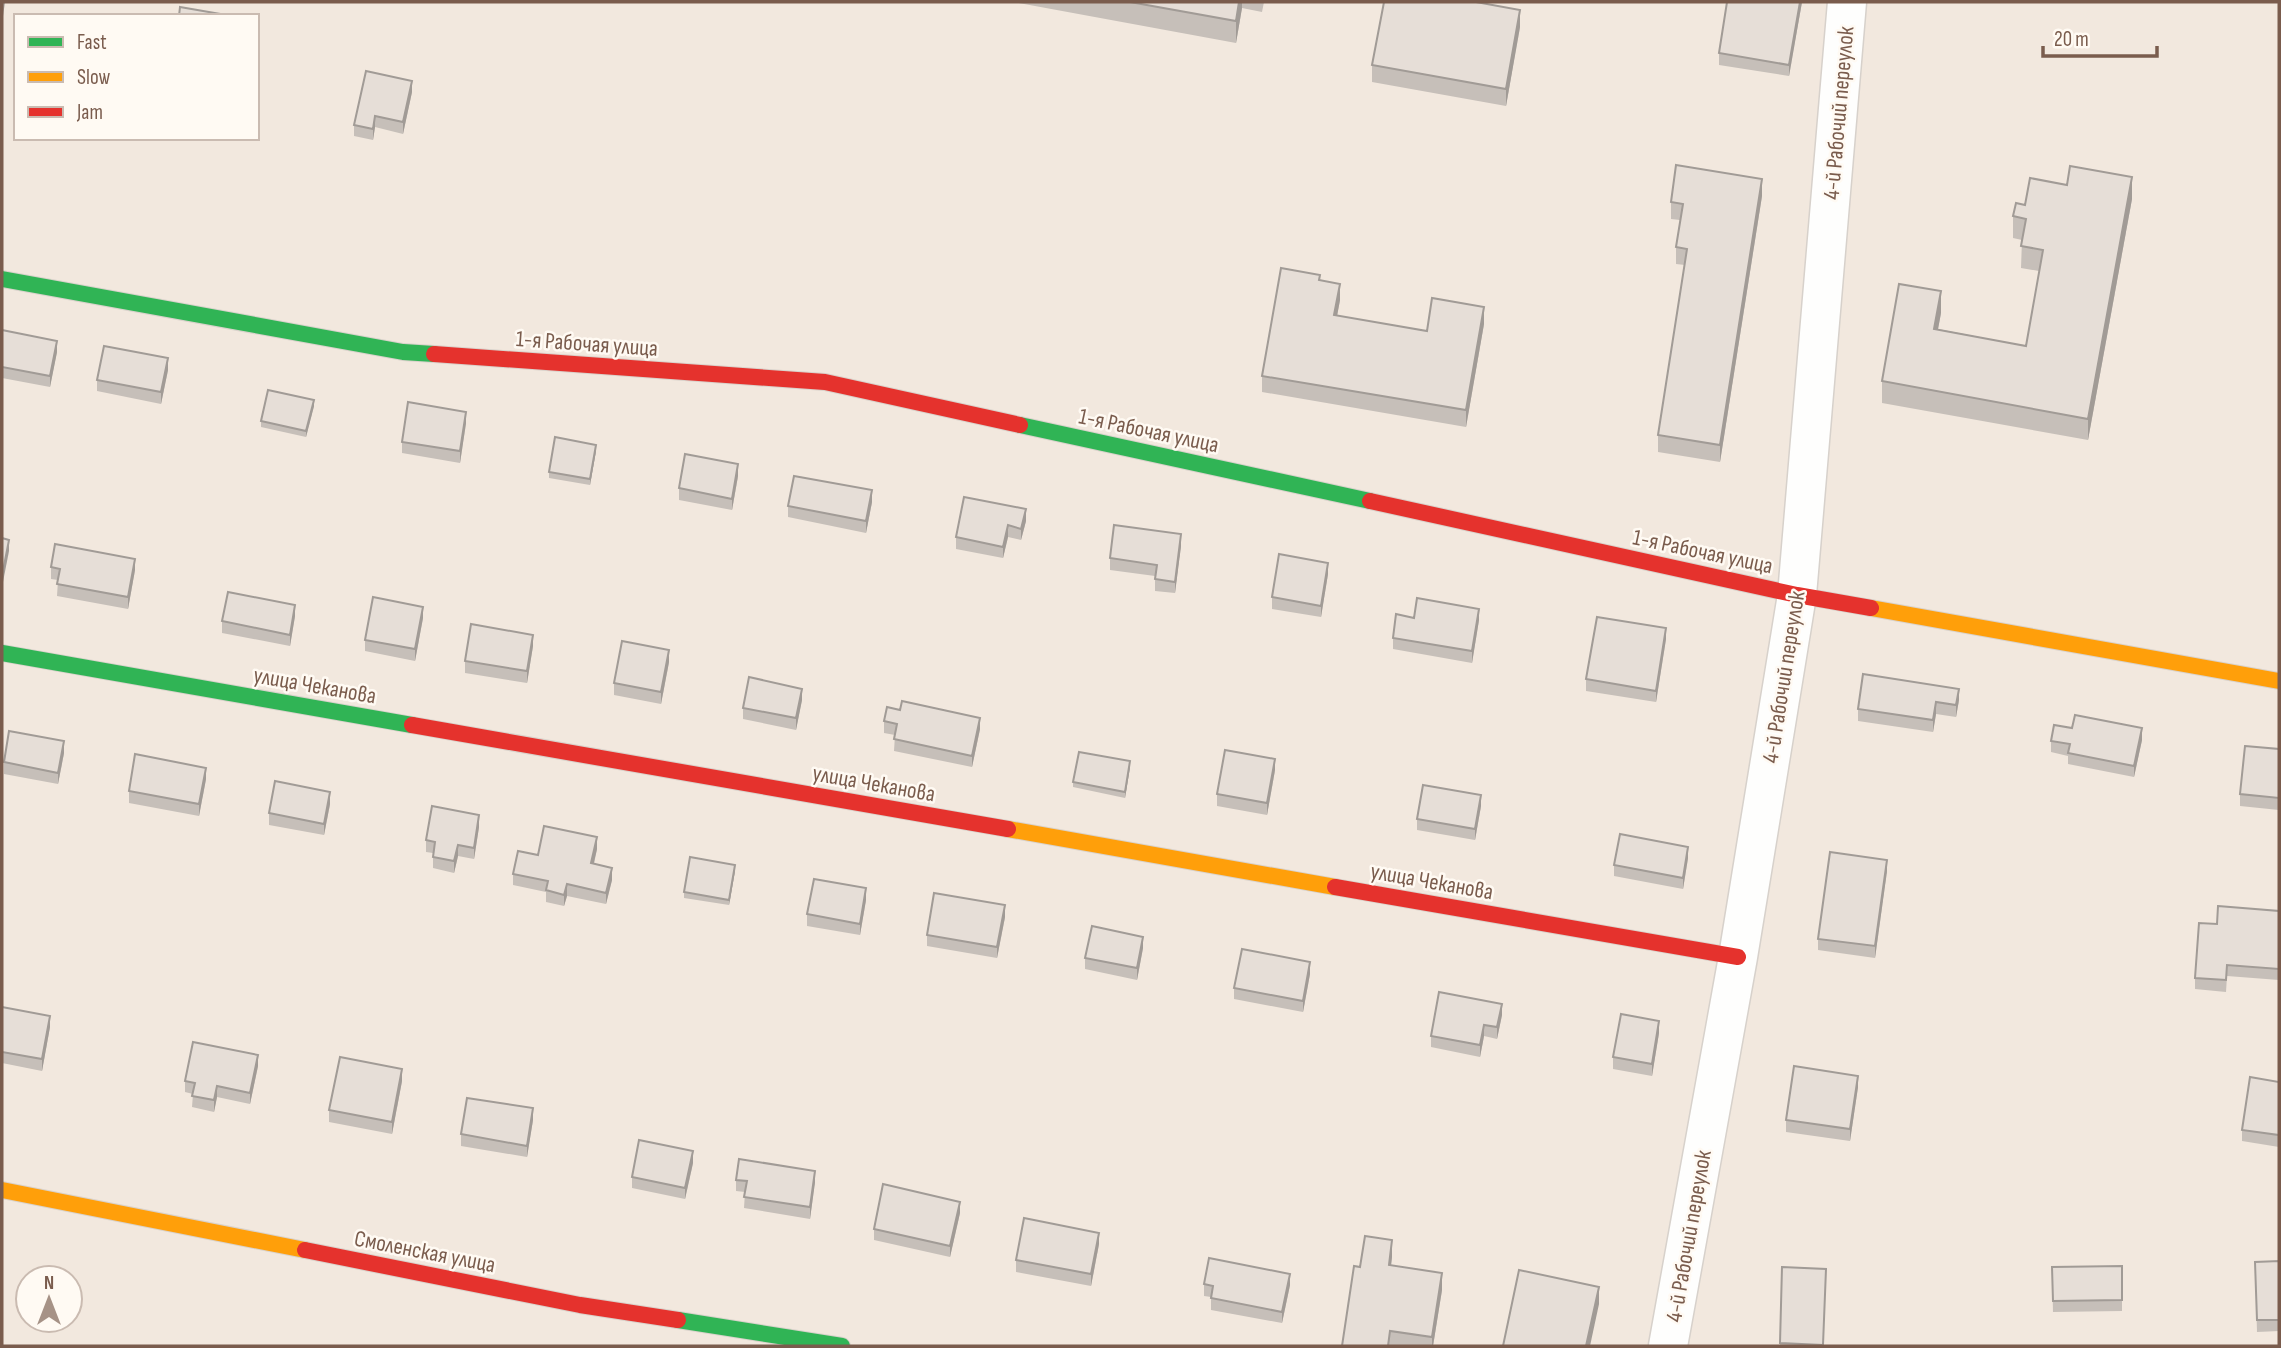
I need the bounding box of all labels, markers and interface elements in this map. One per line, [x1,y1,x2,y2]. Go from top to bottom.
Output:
legend [14,14,259,140]
scale bar [2043,14,2157,58]
street label: 4-й Рабочий переулок [1817,25,1861,201]
text: 20 m [2054,27,2089,52]
text: Fast [77,30,107,55]
text: Slow [77,65,111,90]
text: Jam [76,100,103,125]
street label: 1-я Рабочая улица [515,325,659,363]
street label: 1-я Рабочая улица [1076,402,1221,459]
street label: 1-я Рабочая улица [1630,523,1775,580]
street label: 4-й Рабочий переулок [1757,589,1811,765]
street label: улица Чеканова [251,661,378,711]
street label: улица Чеканова [810,759,937,809]
street label: улица Чеканова [1368,857,1495,907]
street label: 4-й Рабочий переулок [1660,1148,1718,1324]
street label: Смоленская улица [352,1225,498,1279]
north arrow [14,1264,84,1334]
text: N [44,1272,54,1295]

